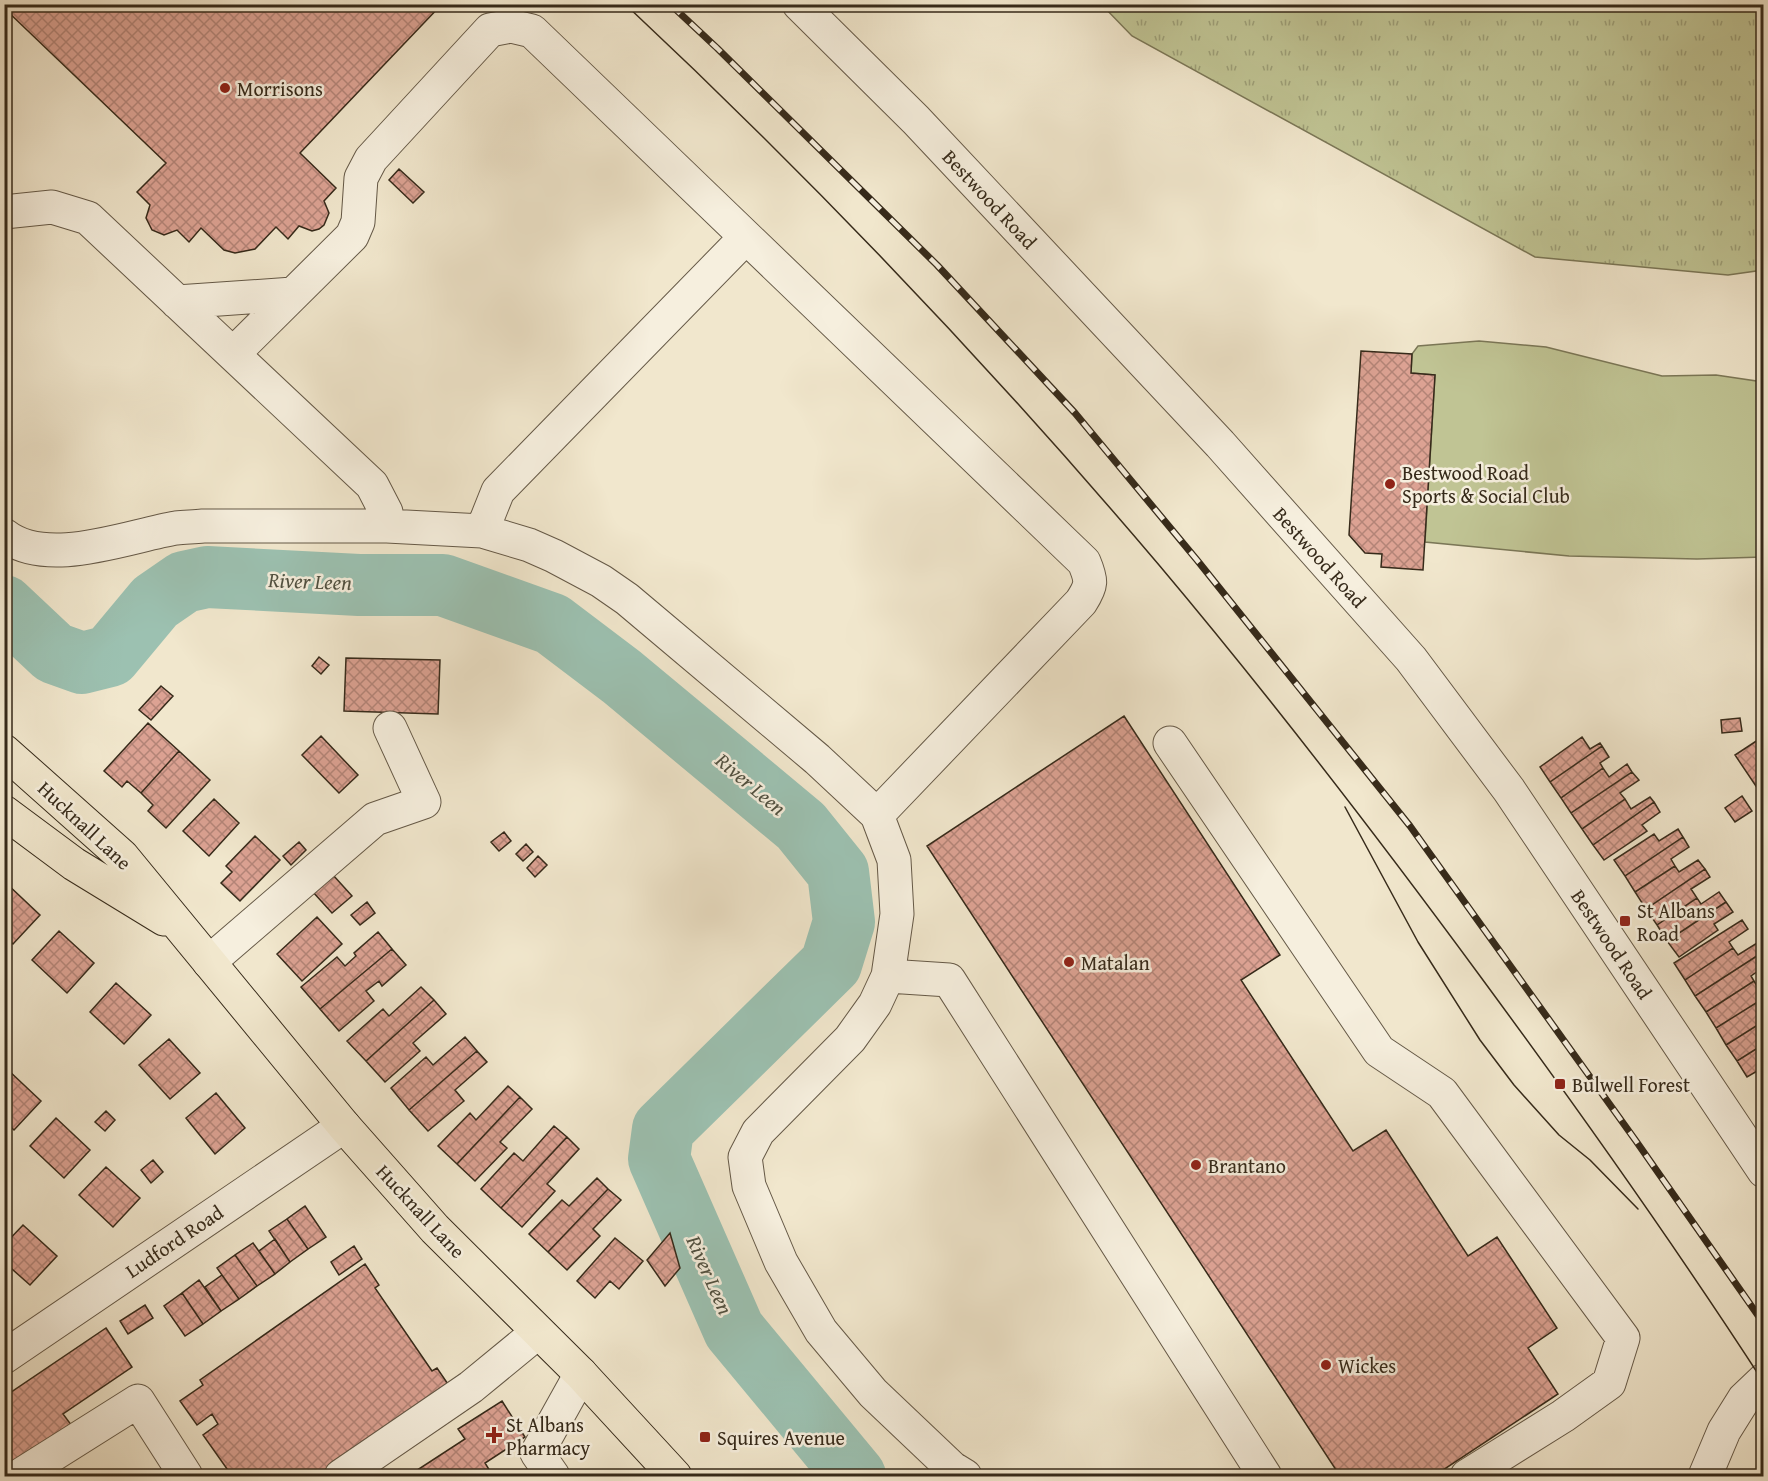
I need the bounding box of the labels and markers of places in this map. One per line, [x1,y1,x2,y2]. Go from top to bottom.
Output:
place label: Morrisons [237,74,323,103]
marker: Morrisons [218,81,232,95]
place label: Bestwood Road Sports & Social Club [1402,458,1570,510]
marker: Bestwood Road Sports & Social Club [1383,477,1397,491]
place label: St Albans Road [1637,896,1715,948]
marker: St Albans Road [1618,914,1632,928]
place label: Matalan [1081,948,1150,977]
marker: Matalan [1062,955,1076,969]
place label: Bulwell Forest [1572,1070,1690,1099]
marker: Bulwell Forest [1553,1077,1567,1091]
place label: Brantano [1208,1151,1286,1180]
marker: Brantano [1189,1158,1203,1172]
place label: Wickes [1338,1351,1396,1380]
marker: Wickes [1319,1358,1333,1372]
place label: St Albans Pharmacy [506,1410,590,1462]
place label: Squires Avenue [717,1423,845,1452]
marker: St Albans Pharmacy [487,1428,501,1442]
marker: Squires Avenue [698,1430,712,1444]

